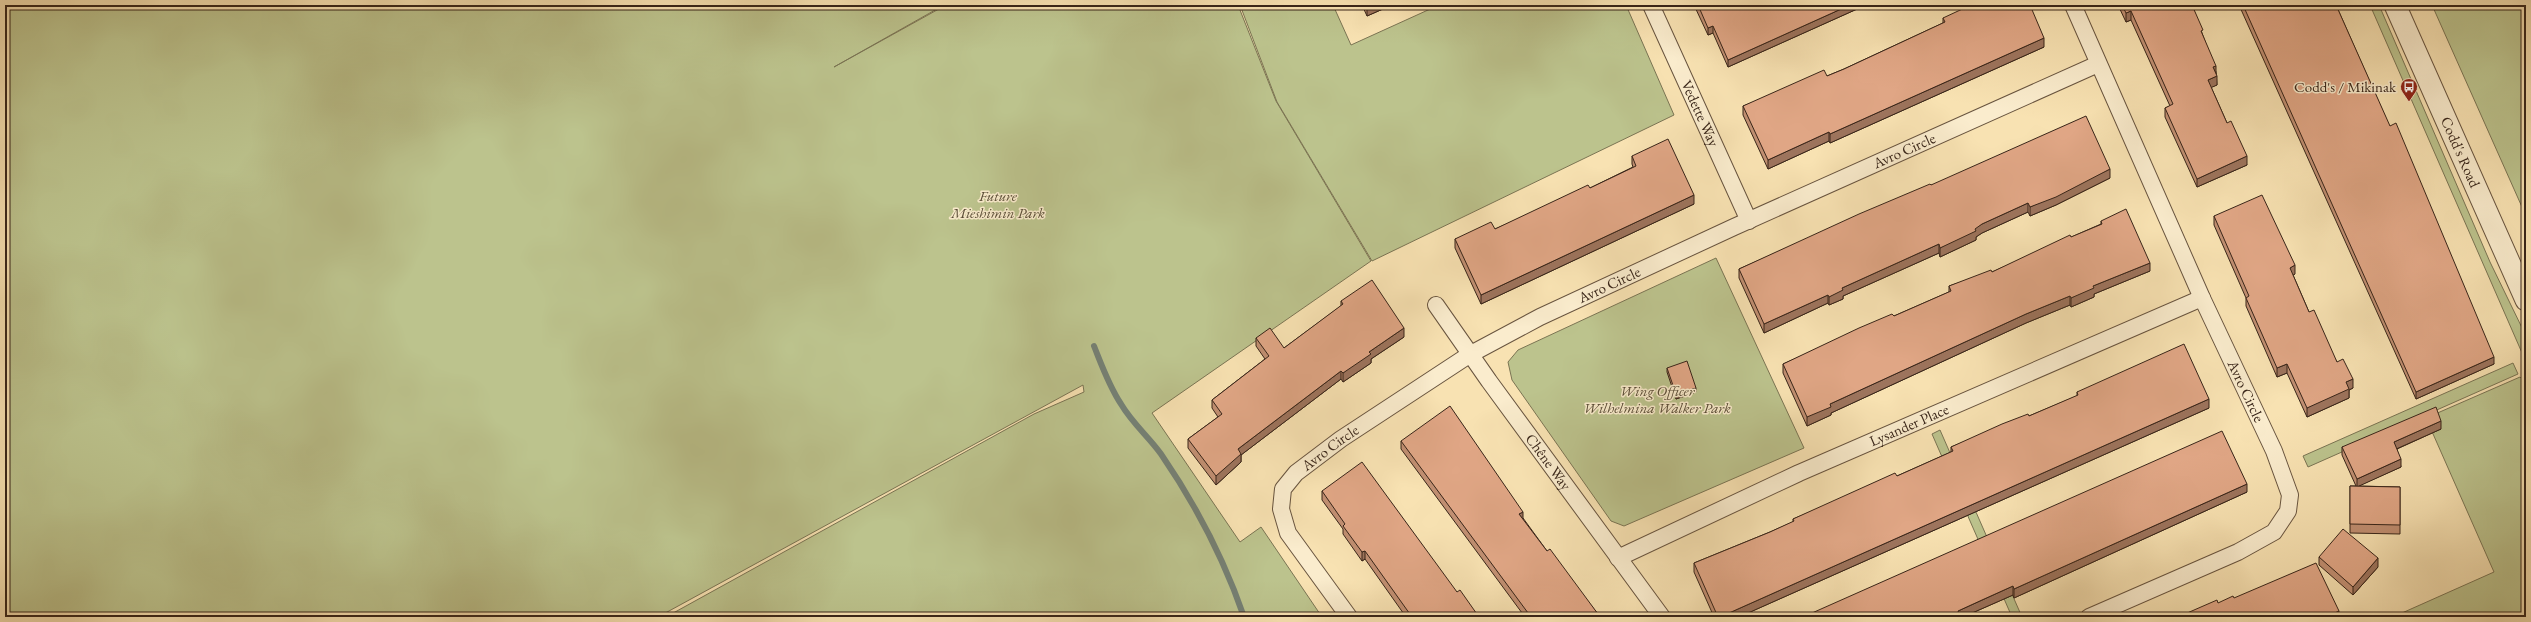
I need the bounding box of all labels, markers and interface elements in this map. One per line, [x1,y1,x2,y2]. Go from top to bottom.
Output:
street label: Vedette Way [1677,77,1724,150]
place label: Codd's / Mikinak [2294,77,2397,96]
bus stop icon: Codd's / Mikinak [2399,77,2419,102]
street label: Codd's Road [2437,114,2485,191]
street label: Avro Circle [1869,128,1938,173]
park label: Future Mieshimin Park [950,186,1045,222]
street label: Avro Circle [1574,262,1643,307]
street label: Avro Circle [2223,356,2269,425]
park label: Wing Officer Wilhelmina Walker Park [1583,381,1731,417]
street label: Lysander Place [1866,399,1952,450]
street label: Avro Circle [1297,420,1362,475]
street label: Chêne Way [1522,430,1576,494]

